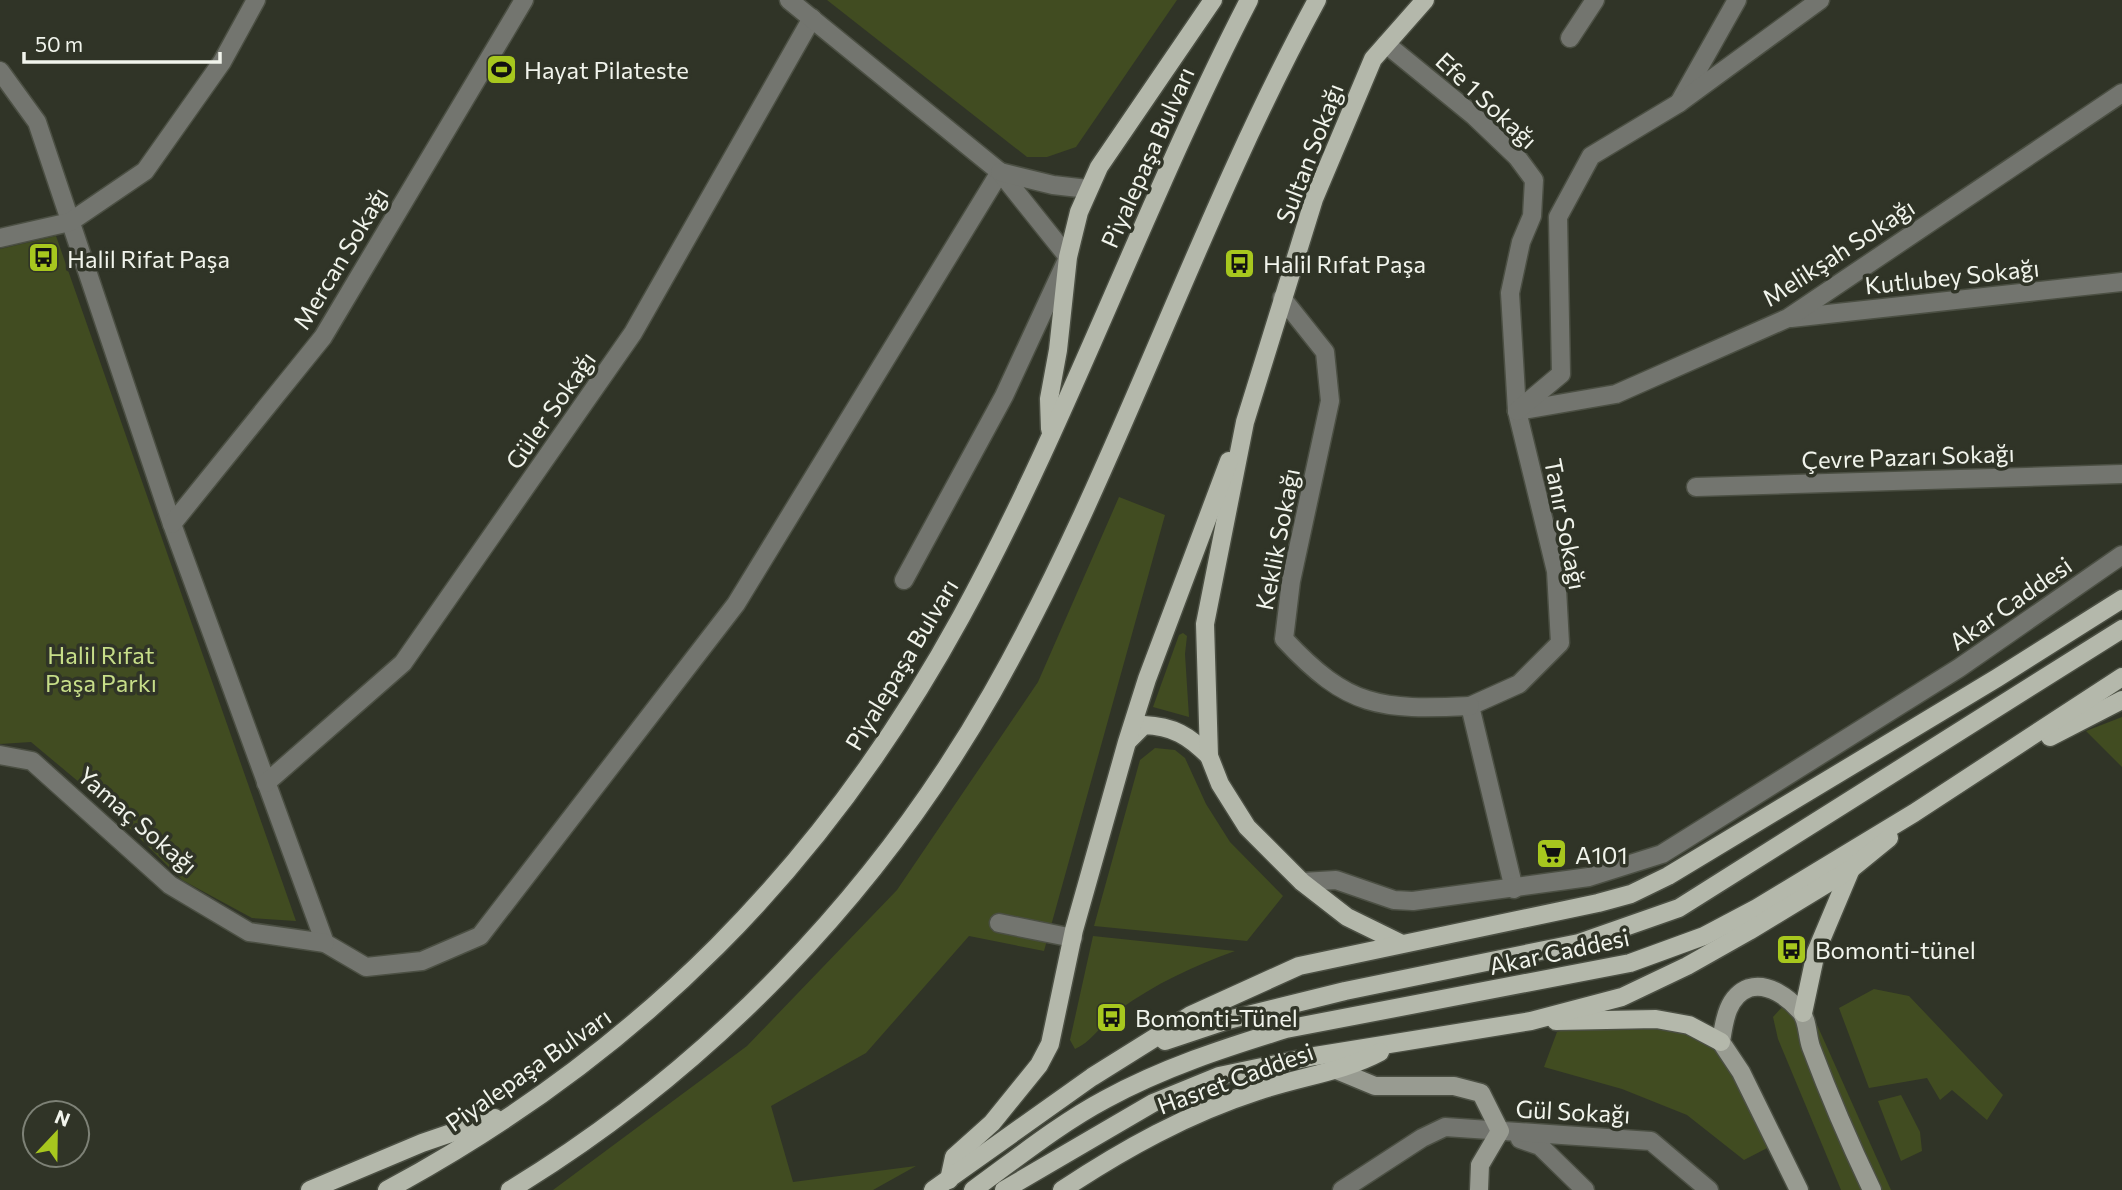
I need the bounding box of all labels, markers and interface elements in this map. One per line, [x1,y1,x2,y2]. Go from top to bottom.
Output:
scale bar [24,21,220,65]
text: 50 m [35,31,83,56]
street label: Efe 1 Sokağı [1430,46,1544,154]
sports icon: Hayat Pilateste [484,52,518,86]
place label: Hayat Pilateste [524,55,689,84]
street label: Piyalepaşa Bulvarı [1094,62,1200,252]
street label: Sultan Sokağı [1269,79,1349,227]
street label: Mercan Sokağı [286,182,394,334]
street label: Melikşah Sokağı [1756,192,1920,312]
bus stop icon: Halil Rifat Paşa [27,241,61,275]
place label: Halil Rifat Paşa [67,244,230,273]
bus stop icon: Halil Rıfat Paşa [1223,246,1257,280]
place label: Halil Rıfat Paşa [1263,249,1426,278]
street label: Kutlubey Sokağı [1863,252,2041,300]
street label: Güler Sokağı [499,346,601,474]
street label: Çevre Pazarı Sokağı [1801,438,2015,474]
street label: Tanır Sokağı [1539,456,1593,592]
street label: Keklik Sokağı [1249,466,1305,612]
street label: Akar Caddesi [1943,550,2077,656]
street label: Piyalepaşa Bulvarı [838,573,964,755]
park label: Halil Rıfat Paşa Parkı [45,640,157,697]
street label: Yamaç Sokağı [72,760,204,880]
supermarket icon: A101 [1535,837,1569,871]
place label: A101 [1575,840,1628,869]
street label: Akar Caddesi [1486,922,1632,980]
bus stop icon: Bomonti-tünel [1775,932,1809,966]
place label: Bomonti-tünel [1815,935,1976,964]
bus stop icon: Bomonti-Tünel [1095,1000,1129,1034]
street label: Piyalepaşa Bulvarı [440,1001,616,1137]
place label: Bomonti-Tünel [1135,1003,1298,1032]
street label: Hasret Caddesi [1153,1036,1317,1120]
street label: Gül Sokağı [1515,1094,1631,1128]
north arrow [21,1099,91,1169]
text: N [52,1104,73,1131]

